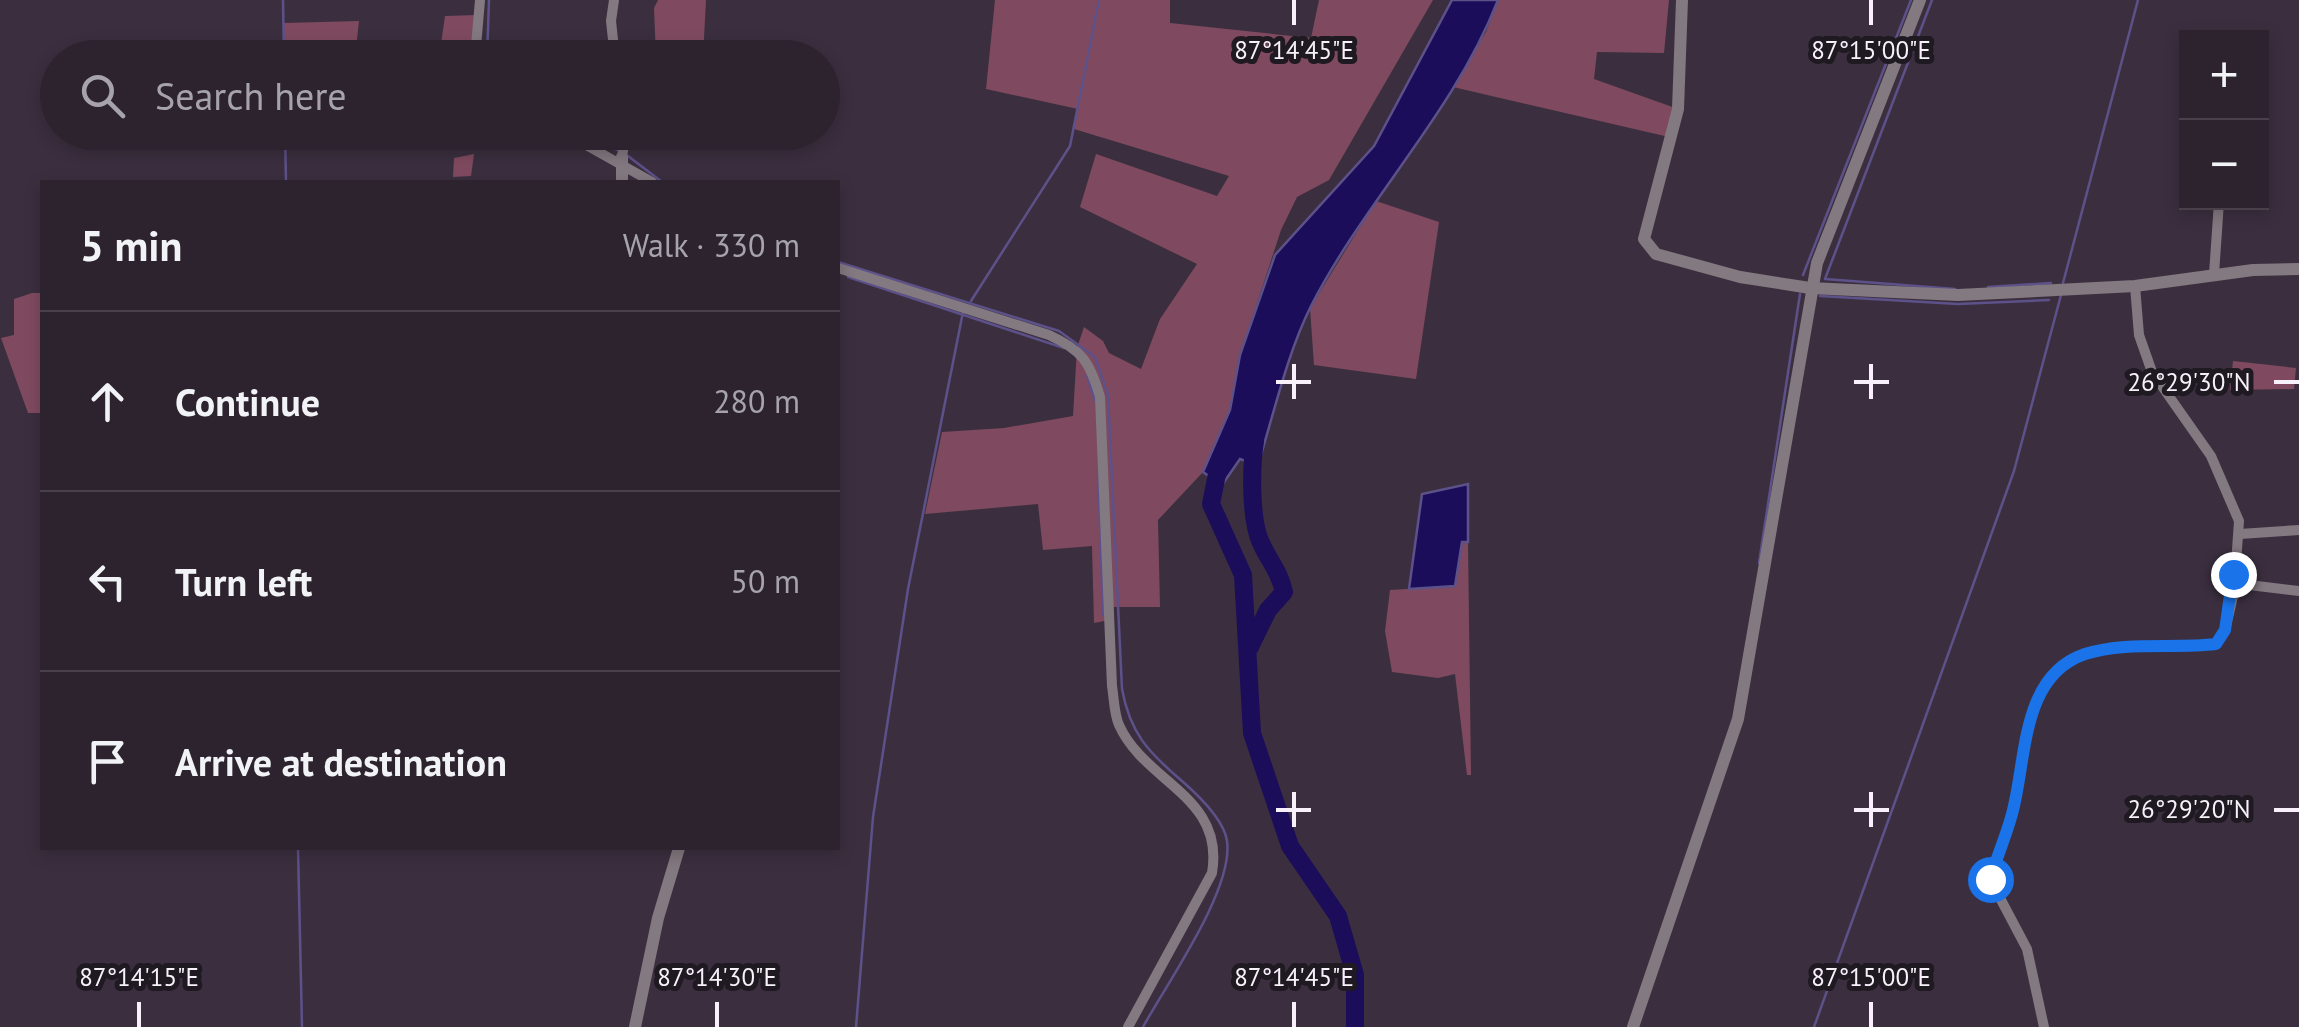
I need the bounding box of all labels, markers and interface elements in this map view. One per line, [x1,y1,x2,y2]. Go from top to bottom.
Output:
map controls [2179,30,2269,210]
button: + [2179,30,2269,120]
text: 87°14'45"E [1234,34,1354,66]
text: 87°15'00"E [1811,34,1931,66]
search box [40,40,840,150]
icon: search [75,68,130,123]
text: Search here [155,71,347,120]
button: − [2179,120,2269,210]
text: 5 min [80,218,182,273]
text: Walk · 330 m [623,224,800,266]
text: 26°29'30"N [2127,366,2251,398]
icon: ahead [80,374,135,429]
text: Continue [175,377,320,426]
text: 280 m [713,380,800,422]
route end [2211,552,2257,598]
icon: left [80,554,135,609]
text: Turn left [175,557,312,606]
text: 50 m [731,560,800,602]
icon: arrive [80,734,135,789]
text: Arrive at destination [175,737,507,786]
text: 26°29'20"N [2127,793,2251,825]
route start [1968,857,2014,903]
text: 87°14'15"E [79,961,199,993]
text: 87°14'30"E [657,961,777,993]
text: 87°14'45"E [1234,961,1354,993]
text: 87°15'00"E [1811,961,1931,993]

